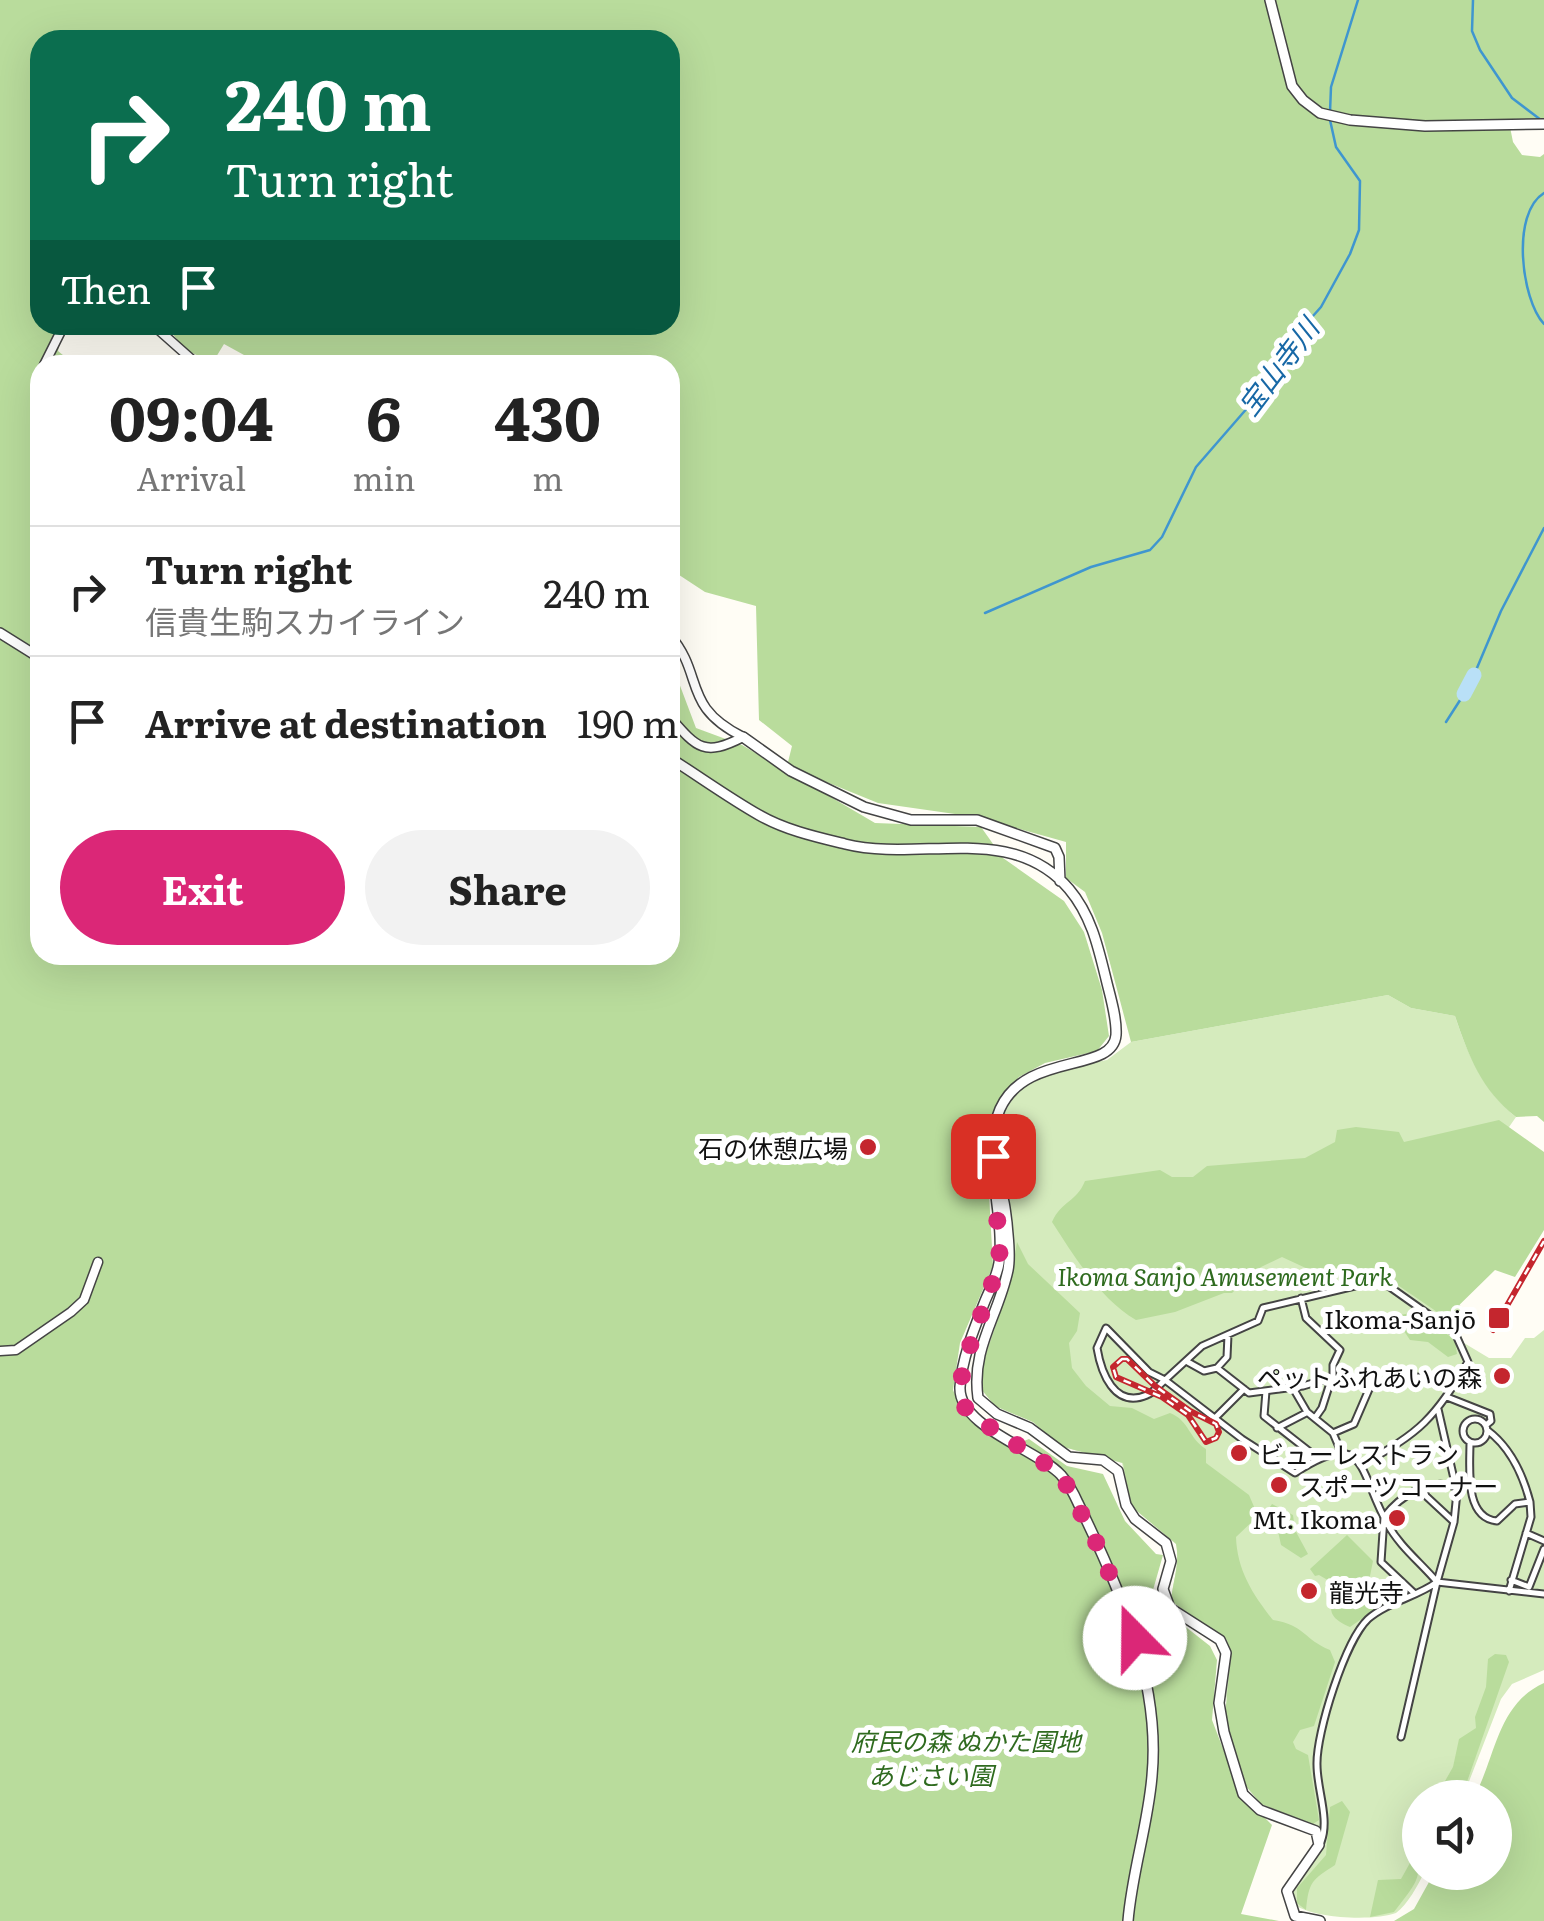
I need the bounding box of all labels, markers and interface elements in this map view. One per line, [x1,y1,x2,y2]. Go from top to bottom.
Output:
text: 240 m [225,49,432,153]
icon: right [60,70,190,200]
text: Turn right [225,144,453,211]
text: Then [60,259,151,316]
icon: arrive [171,260,226,315]
water label: 宝山寺川 [1227,306,1329,423]
text: 09:04 [109,370,273,459]
text: 6 [366,370,401,459]
text: 430 [494,370,601,459]
text: Arrival [137,453,246,501]
text: min [352,453,415,501]
text: m [532,453,563,501]
text: Turn right [145,539,352,596]
text: 240 m [543,563,650,620]
icon: right [60,564,115,619]
text: 信貴生駒スカイライン [145,596,465,644]
text: Arrive at destination [145,693,547,750]
text: 190 m [577,693,679,750]
icon: arrive [60,694,115,749]
button: Exit [60,830,345,945]
button: Share [365,830,650,945]
pin [951,1114,1036,1199]
place label: 石の休憩広場 [698,1129,848,1166]
icon: arrive [966,1129,1021,1184]
marker: 石の休憩広場 [857,1136,879,1158]
park label: Ikoma Sanjo Amusement Park [1057,1257,1393,1294]
place label: Ikoma-Sanjō [1324,1300,1476,1337]
marker: Ikoma-Sanjō [1486,1305,1512,1331]
place label: ペットふれあいの森 [1257,1358,1482,1395]
marker: ペットふれあいの森 [1491,1365,1513,1387]
place label: ビューレストラン [1259,1435,1459,1472]
marker: ビューレストラン [1228,1442,1250,1464]
place label: スポーツコーナー [1299,1467,1499,1504]
marker: スポーツコーナー [1268,1474,1290,1496]
place label: Mt. Ikoma [1252,1500,1378,1537]
marker: Mt. Ikoma [1386,1507,1408,1529]
place label: 龍光寺 [1329,1573,1404,1610]
marker: 龍光寺 [1298,1580,1320,1602]
position arrow [1083,1586,1187,1690]
park label: 府民の森 ぬかた園地 [851,1722,1084,1759]
park label: あじさい園 [868,1756,996,1793]
map controls [1402,1780,1512,1890]
button: sound [1402,1780,1512,1890]

